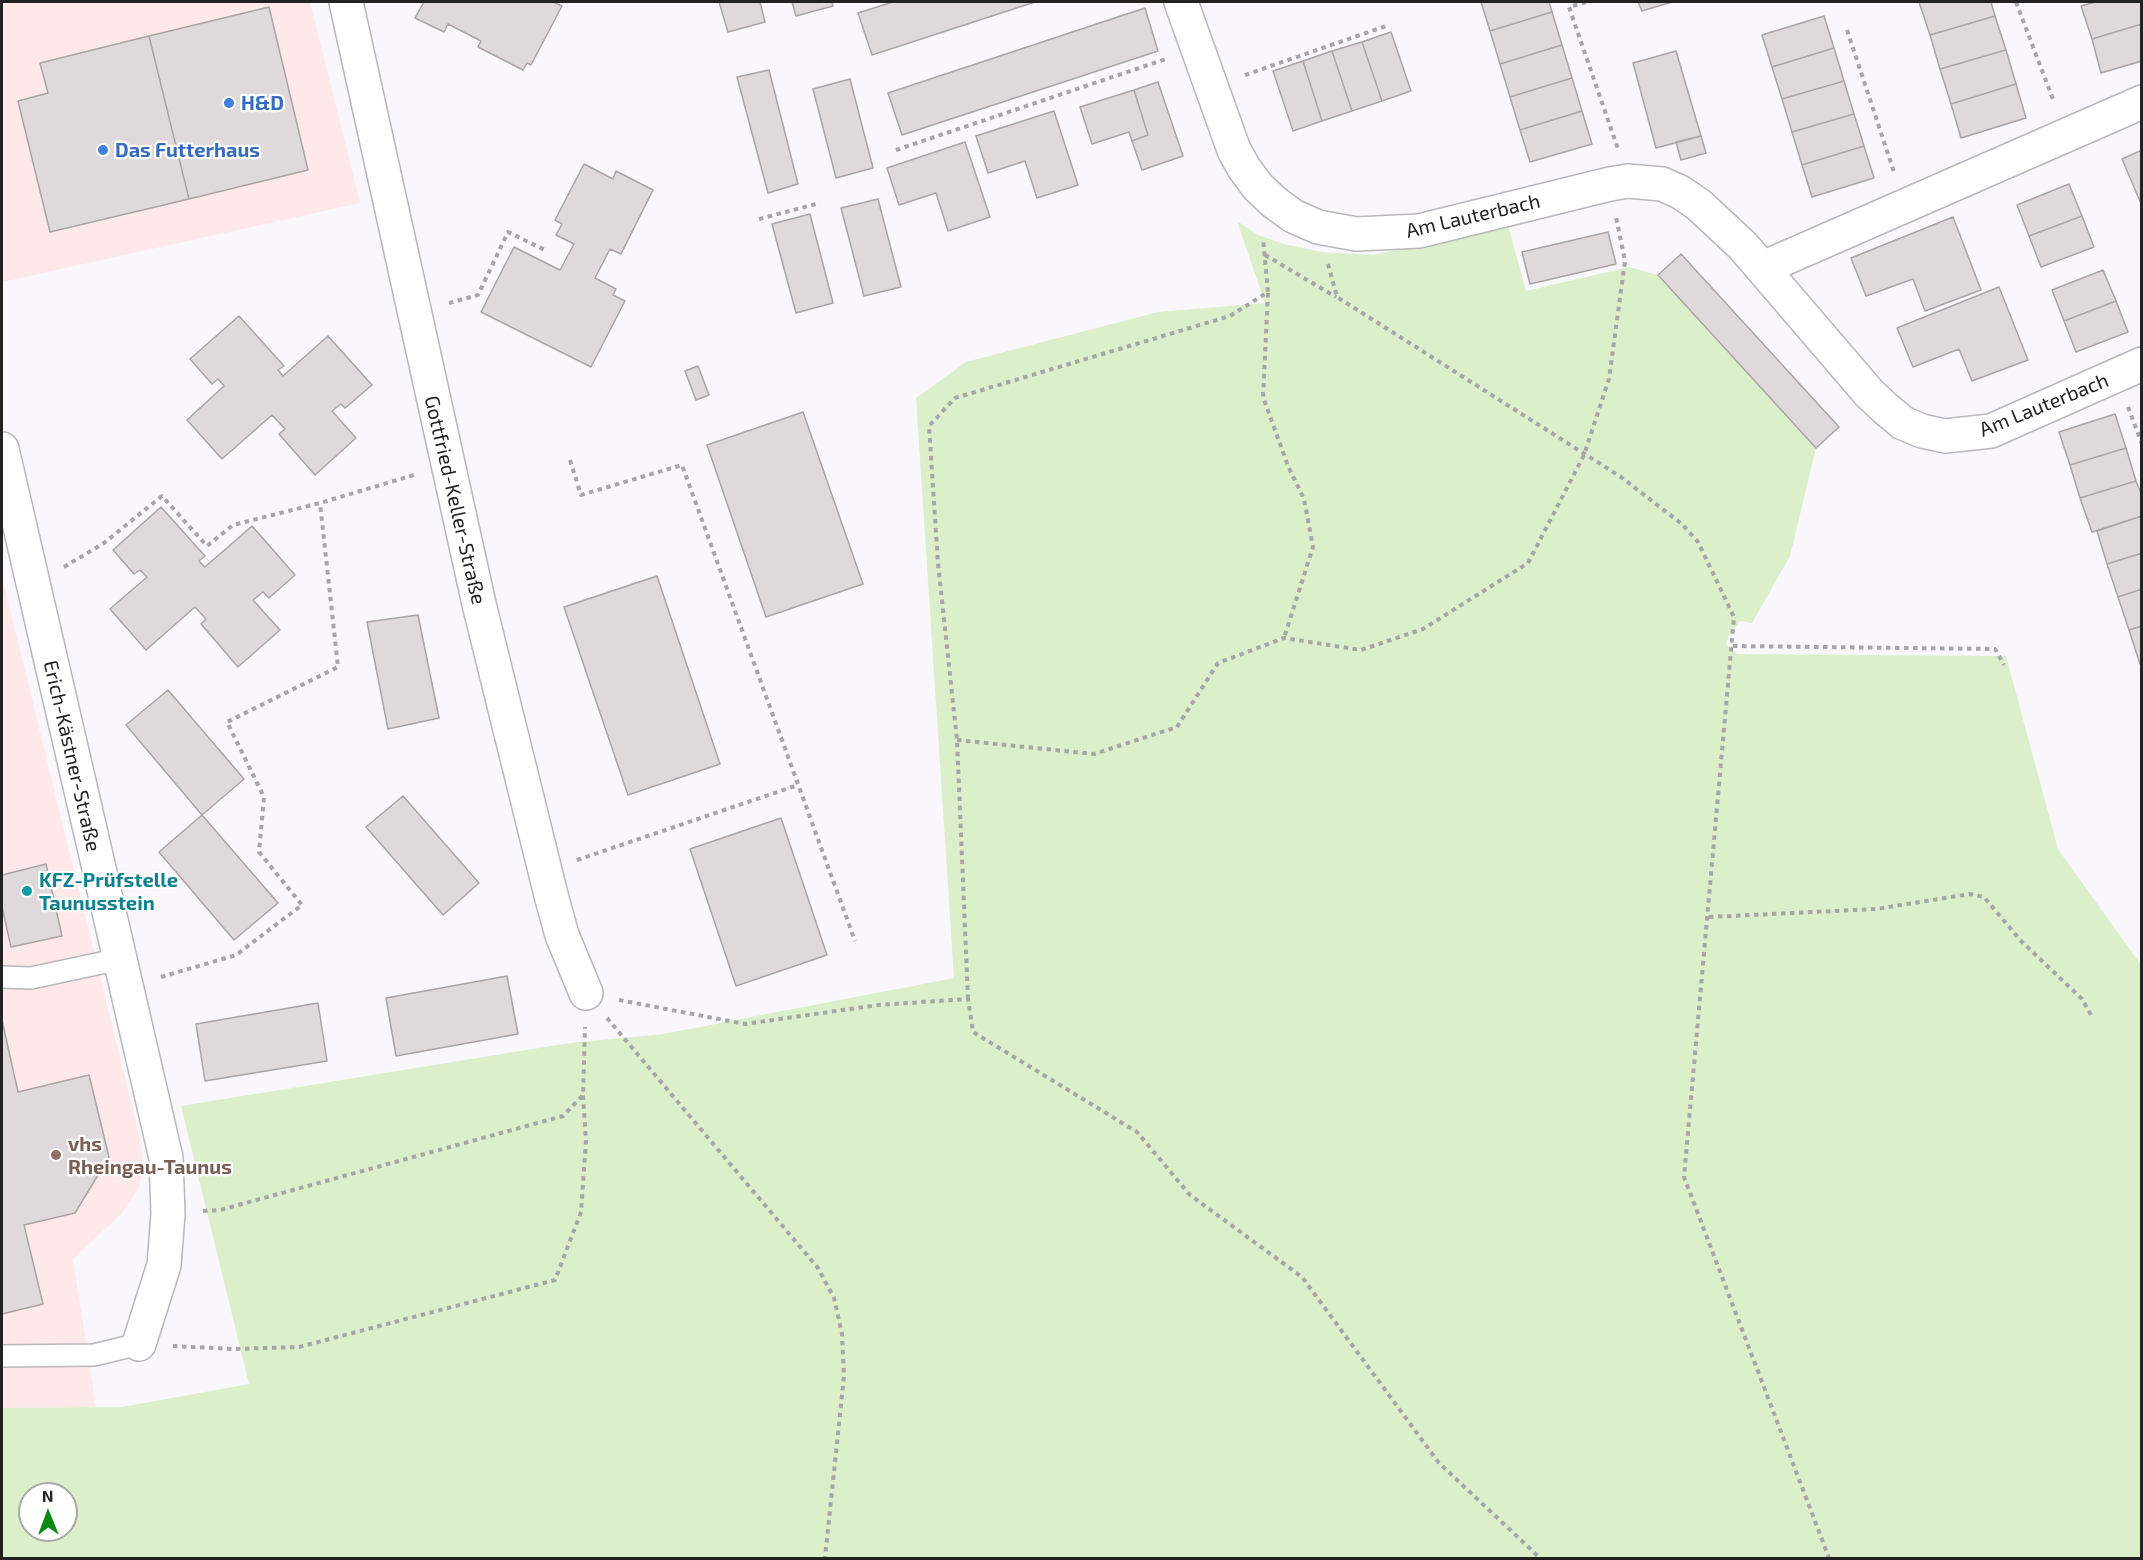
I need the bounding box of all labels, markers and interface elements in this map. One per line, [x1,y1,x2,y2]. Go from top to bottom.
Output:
place label: H&D [241,91,284,115]
marker: H&D [222,96,236,110]
place label: Das Futterhaus [115,138,260,162]
marker: Das Futterhaus [96,143,110,157]
street label: Am Lauterbach [1403,189,1543,243]
street label: Am Lauterbach [1976,368,2112,442]
street label: Gottfried-Keller-Straße [419,393,491,607]
street label: Erich-Kästner-Straße [38,658,106,854]
place label: KFZ-Prüfstelle Taunusstein [39,868,178,915]
marker: KFZ-Prüfstelle Taunusstein [20,884,34,898]
place label: vhs Rheingau-Taunus [68,1132,232,1179]
marker: vhs Rheingau-Taunus [49,1148,63,1162]
north arrow [18,1482,78,1542]
text: N [42,1486,54,1505]

